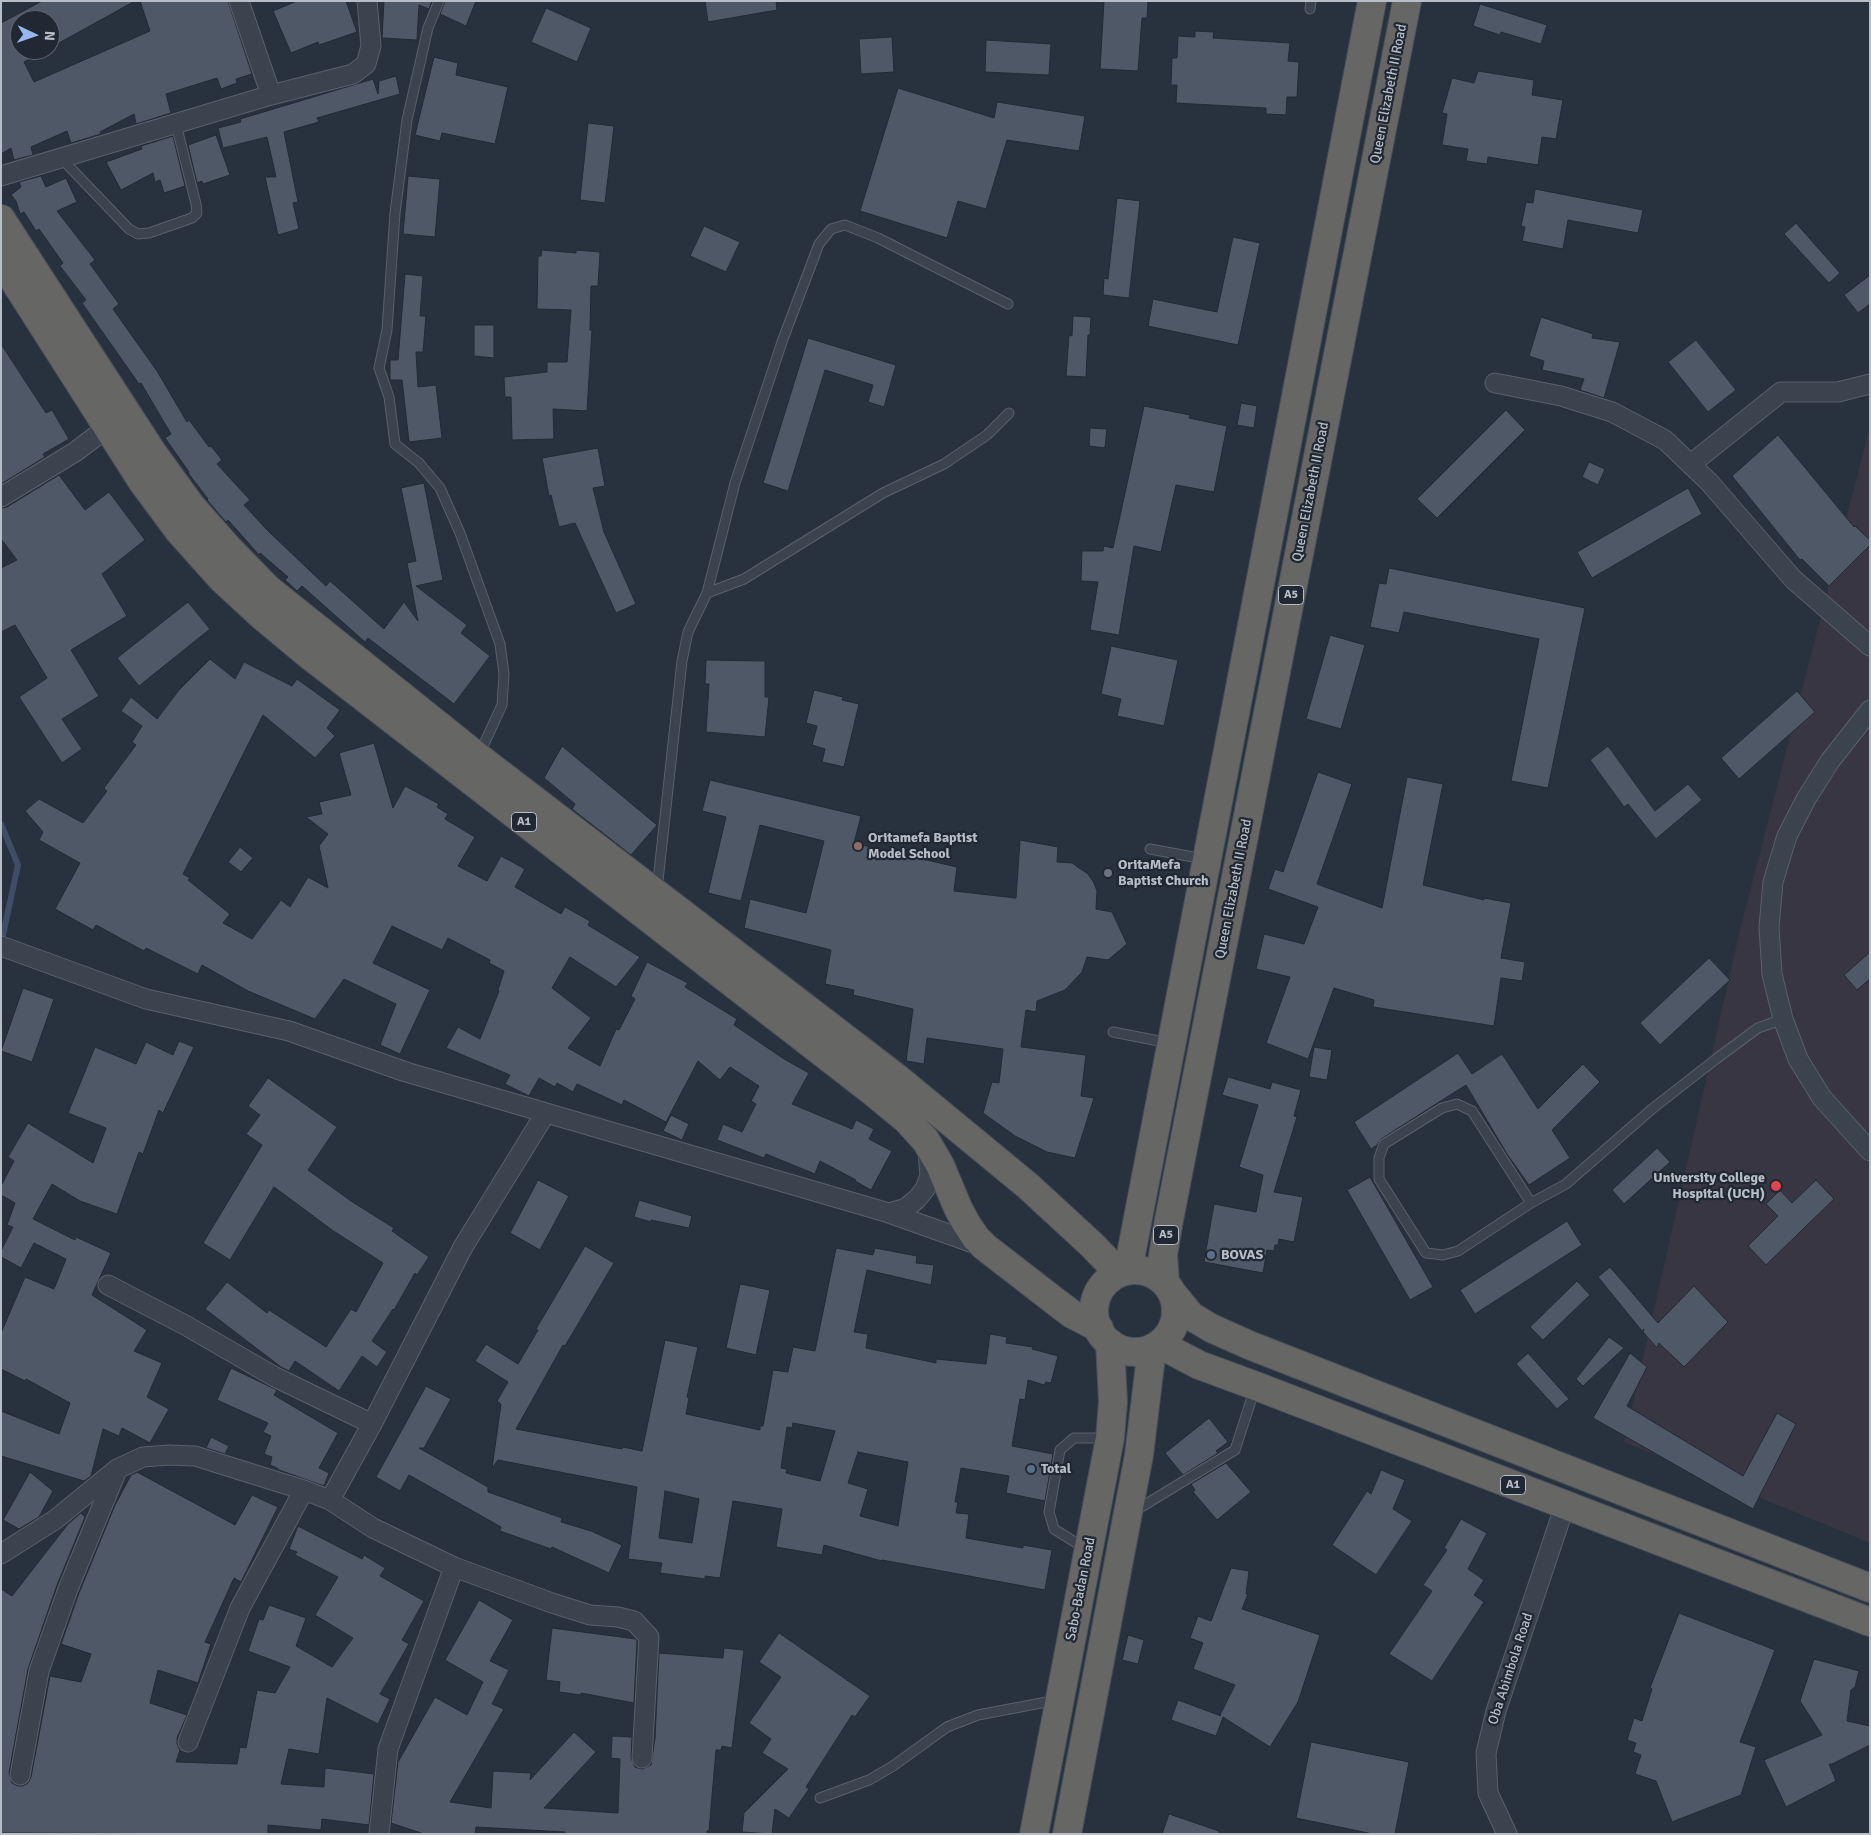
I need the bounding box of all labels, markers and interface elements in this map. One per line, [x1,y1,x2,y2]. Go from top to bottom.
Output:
north arrow [10,10,60,60]
street label: Queen Elizabeth II Road [1367,23,1411,165]
text: N [41,30,58,41]
street label: Queen Elizabeth II Road [1289,421,1333,563]
road number: A5 [1278,586,1304,604]
road number: A1 [512,812,536,832]
street label: Queen Elizabeth II Road [1212,818,1256,960]
place label: Oritamefa Baptist Model School [868,830,977,862]
marker: Oritamefa Baptist Model School [852,840,864,852]
place label: OritaMefa Baptist Church [1118,857,1209,890]
marker: OritaMefa Baptist Church [1102,867,1114,879]
place label: University College Hospital (UCH) [1653,1170,1765,1202]
marker: University College Hospital (UCH) [1769,1179,1783,1193]
road number: A5 [1154,1226,1178,1244]
place label: BOVAS [1221,1247,1263,1263]
marker: BOVAS [1205,1249,1217,1261]
place label: Total [1041,1461,1071,1477]
marker: Total [1025,1463,1037,1475]
road number: A1 [1500,1476,1526,1494]
street label: Sabo-Badan Road [1063,1536,1099,1642]
street label: Oba Abimbola Road [1485,1611,1537,1727]

